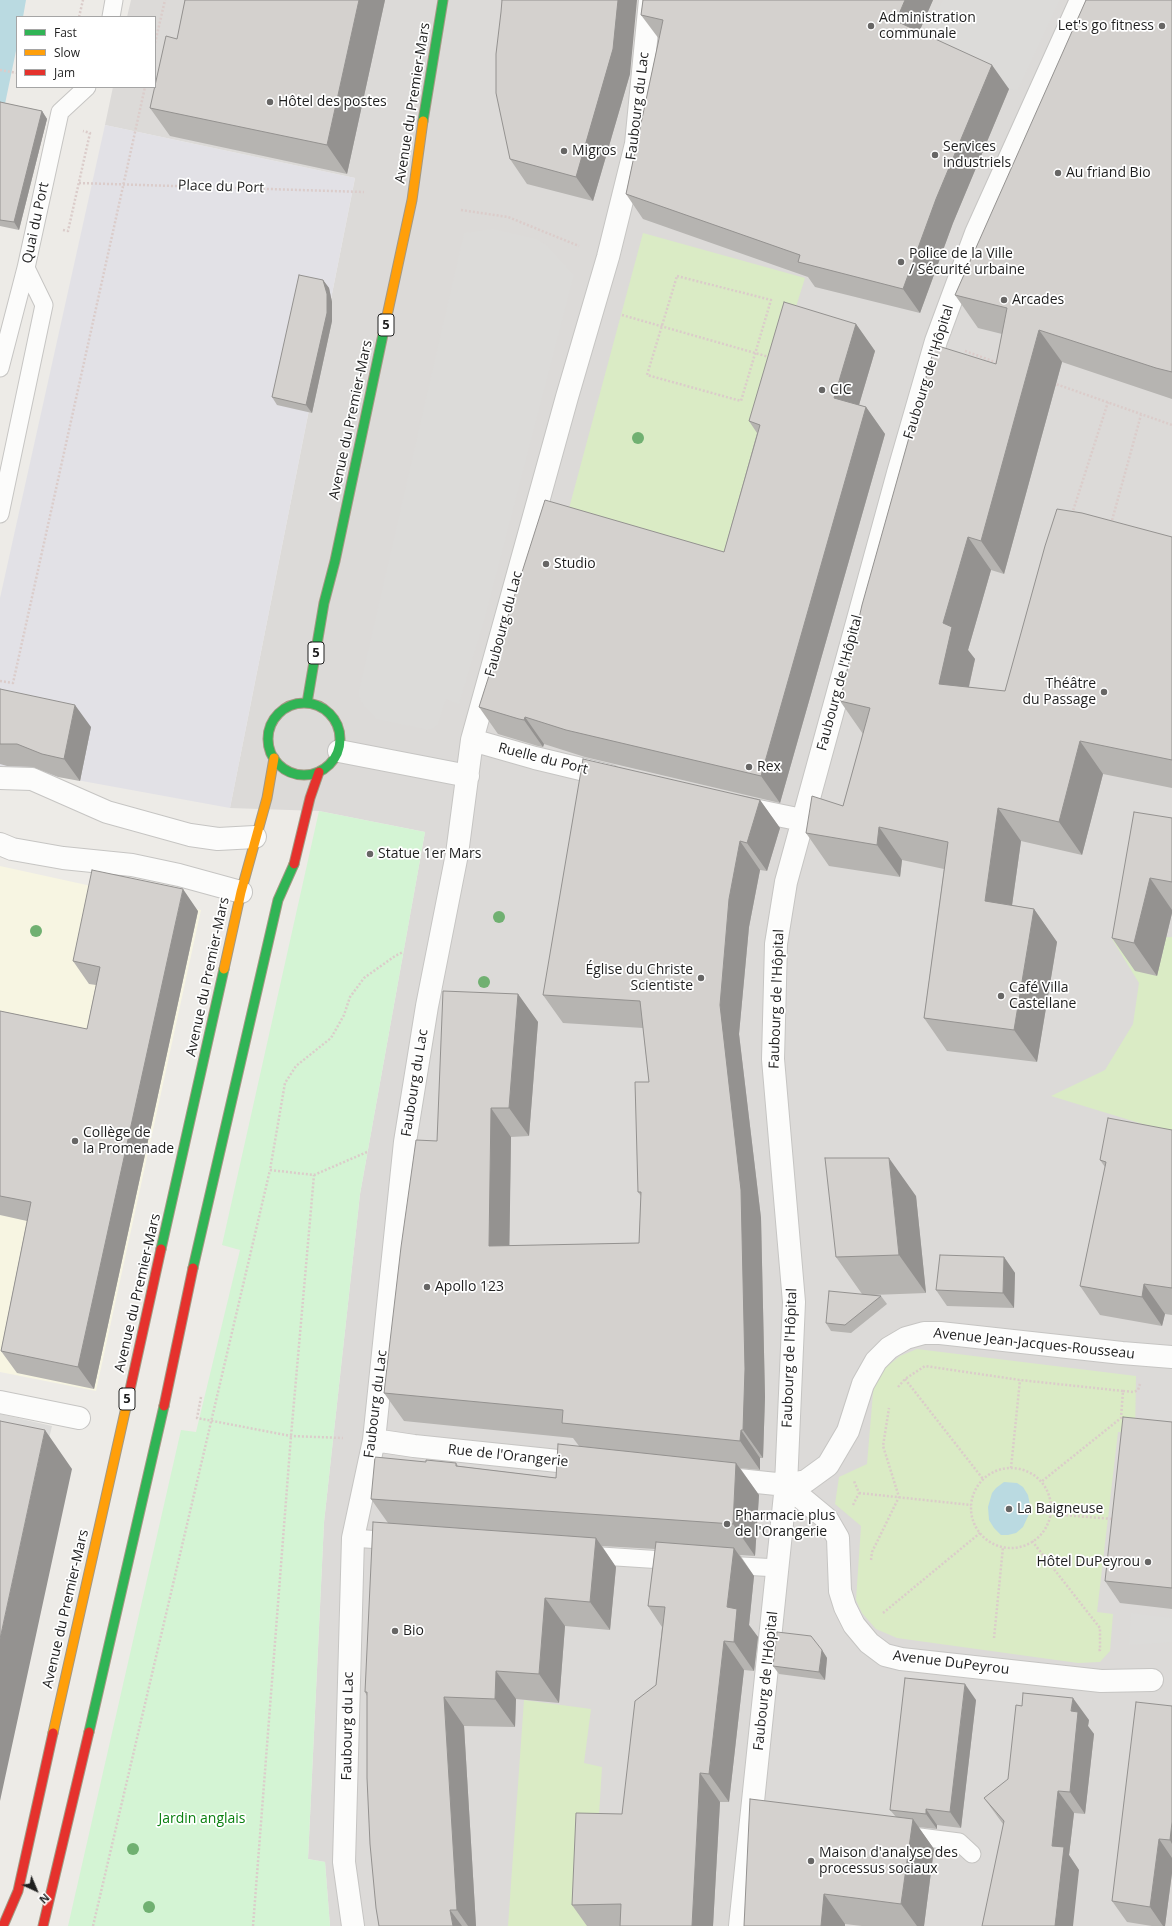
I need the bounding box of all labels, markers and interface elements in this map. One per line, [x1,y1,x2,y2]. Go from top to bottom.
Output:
place label: Administration communale [879,10,976,42]
legend [16,16,156,88]
place label: Let's go fitness [1058,18,1154,34]
street label: Avenue du Premier-Mars [392,21,434,185]
marker: Administration communale [866,21,876,31]
marker: Let's go fitness [1157,21,1167,31]
text: Fast [54,24,77,41]
text: Slow [54,44,80,61]
street label: Faubourg du Lac [623,51,653,161]
text: Jam [54,64,75,81]
place label: Hôtel des postes [278,94,387,110]
marker: Hôtel des postes [265,97,275,107]
place label: Services industriels [943,139,1011,172]
place label: Migros [572,143,617,159]
marker: Migros [559,146,569,156]
marker: Services industriels [930,150,940,160]
place label: Au friand Bio [1066,165,1151,181]
marker: Au friand Bio [1053,168,1063,178]
street label: Place du Port [178,177,264,197]
street label: Quai du Port [19,181,53,265]
place label: Police de la Ville / Sécurité urbaine [909,246,1025,278]
marker: Police de la Ville / Sécurité urbaine [896,257,906,267]
place label: Arcades [1012,292,1064,308]
marker: Arcades [999,295,1009,305]
street label: Faubourg de l'Hôpital [901,303,957,441]
road number: 5 [378,314,394,336]
street label: Avenue du Premier-Mars [326,339,376,501]
place label: CIC [830,382,852,398]
marker: CIC [817,385,827,395]
place label: Studio [554,556,596,572]
marker: Studio [541,559,551,569]
street label: Faubourg du Lac [482,569,526,679]
street label: Faubourg de l'Hôpital [814,613,866,753]
road number: 5 [308,642,324,664]
place label: Théâtre du Passage [1022,676,1096,708]
marker: Théâtre du Passage [1099,687,1109,697]
street label: Ruelle du Port [496,740,590,778]
place label: Rex [757,759,781,775]
marker: Rex [744,762,754,772]
place label: Statue 1er Mars [378,846,482,862]
marker: Statue 1er Mars [365,849,375,859]
street label: Avenue du Premier-Mars [183,896,233,1058]
street label: Faubourg de l'Hôpital [766,929,788,1069]
place label: Église du Christe Scientiste [585,962,693,994]
marker: Église du Christe Scientiste [696,973,706,983]
place label: Café Villa Castellane [1009,980,1076,1012]
marker: Café Villa Castellane [996,991,1006,1001]
street label: Faubourg du Lac [398,1028,432,1138]
place label: Collège de la Promenade [83,1125,174,1158]
marker: Collège de la Promenade [70,1136,80,1146]
street label: Avenue du Premier-Mars [112,1212,164,1374]
place label: Apollo 123 [435,1279,504,1295]
marker: Apollo 123 [422,1282,432,1292]
street label: Faubourg de l'Hôpital [779,1288,801,1428]
street label: Avenue Jean-Jacques-Rousseau [932,1325,1136,1363]
street label: Faubourg du Lac [361,1349,391,1459]
road number: 5 [119,1388,135,1410]
street label: Rue de l'Orangerie [447,1441,569,1471]
place label: La Baigneuse [1017,1501,1103,1517]
marker: La Baigneuse [1004,1504,1014,1514]
place label: Pharmacie plus de l'Orangerie [735,1508,835,1540]
marker: Pharmacie plus de l'Orangerie [722,1519,732,1529]
street label: Avenue du Premier-Mars [40,1528,92,1690]
place label: Hôtel DuPeyrou [1036,1554,1140,1570]
marker: Hôtel DuPeyrou [1143,1557,1153,1567]
street label: Faubourg de l'Hôpital [750,1611,782,1751]
place label: Bio [403,1623,424,1639]
marker: Bio [390,1626,400,1636]
street label: Avenue DuPeyrou [892,1648,1010,1678]
street label: Faubourg du Lac [339,1672,357,1780]
park label: Jardin anglais [158,1811,246,1827]
place label: Maison d'analyse des processus sociaux [819,1845,958,1878]
marker: Maison d'analyse des processus sociaux [806,1856,816,1866]
north arrow [16,1870,56,1910]
text: N [36,1890,53,1907]

